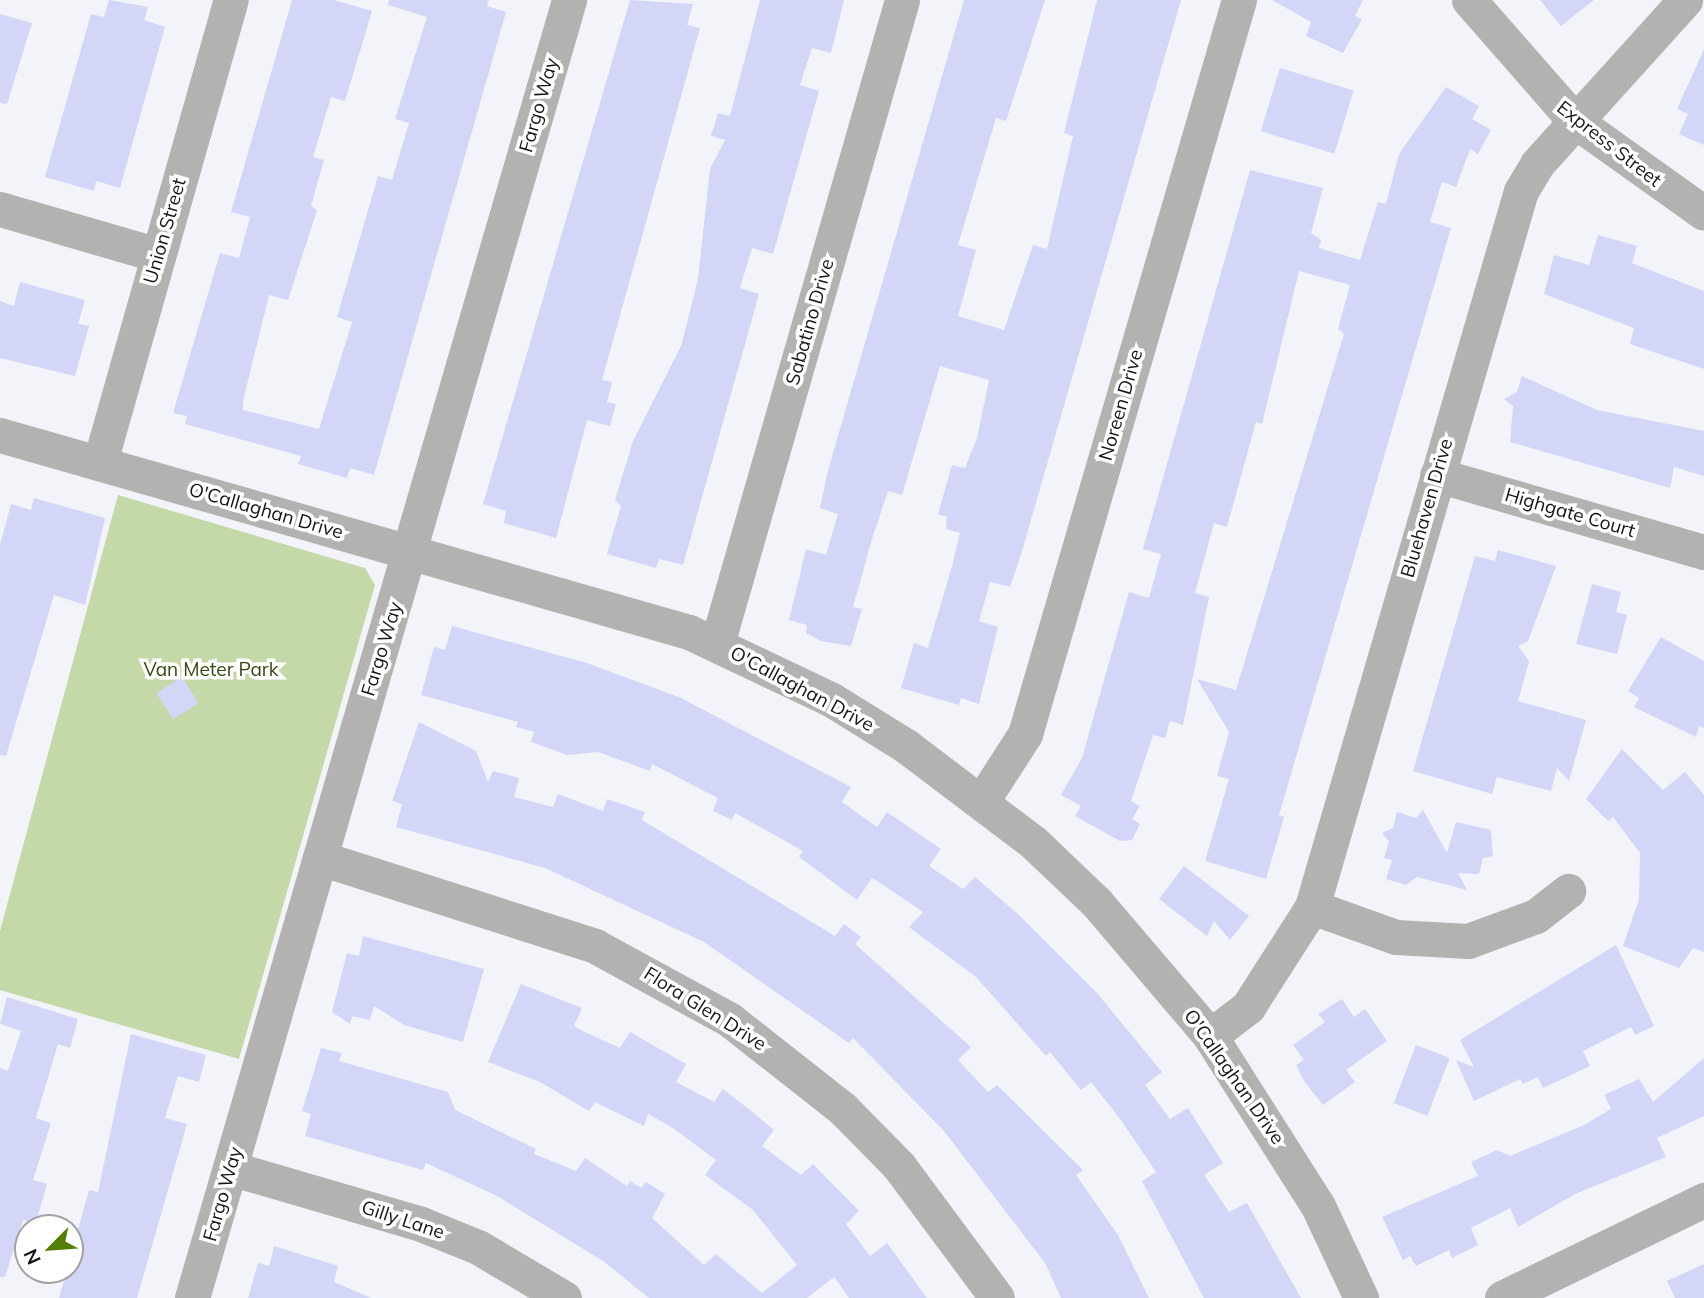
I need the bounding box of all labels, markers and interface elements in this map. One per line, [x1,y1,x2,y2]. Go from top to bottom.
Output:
street label: Fargo Way [515,55,563,155]
street label: Express Street [1552,96,1666,192]
street label: Union Street [139,175,191,287]
street label: Sabatino Drive [781,256,839,388]
street label: Noreen Drive [1094,347,1148,463]
street label: Bluehaven Drive [1396,436,1458,580]
street label: O'Callaghan Drive [186,478,346,544]
street label: Highgate Court [1502,483,1638,543]
street label: Fargo Way [357,599,407,699]
street label: O'Callaghan Drive [726,642,878,736]
park label: Van Meter Park [143,659,279,681]
street label: Flora Glen Drive [640,962,770,1056]
street label: O'Callaghan Drive [1179,1005,1289,1149]
street label: Fargo Way [199,1144,247,1244]
street label: Gilly Lane [359,1196,447,1244]
north arrow [14,1214,84,1284]
text: N [18,1245,46,1269]

